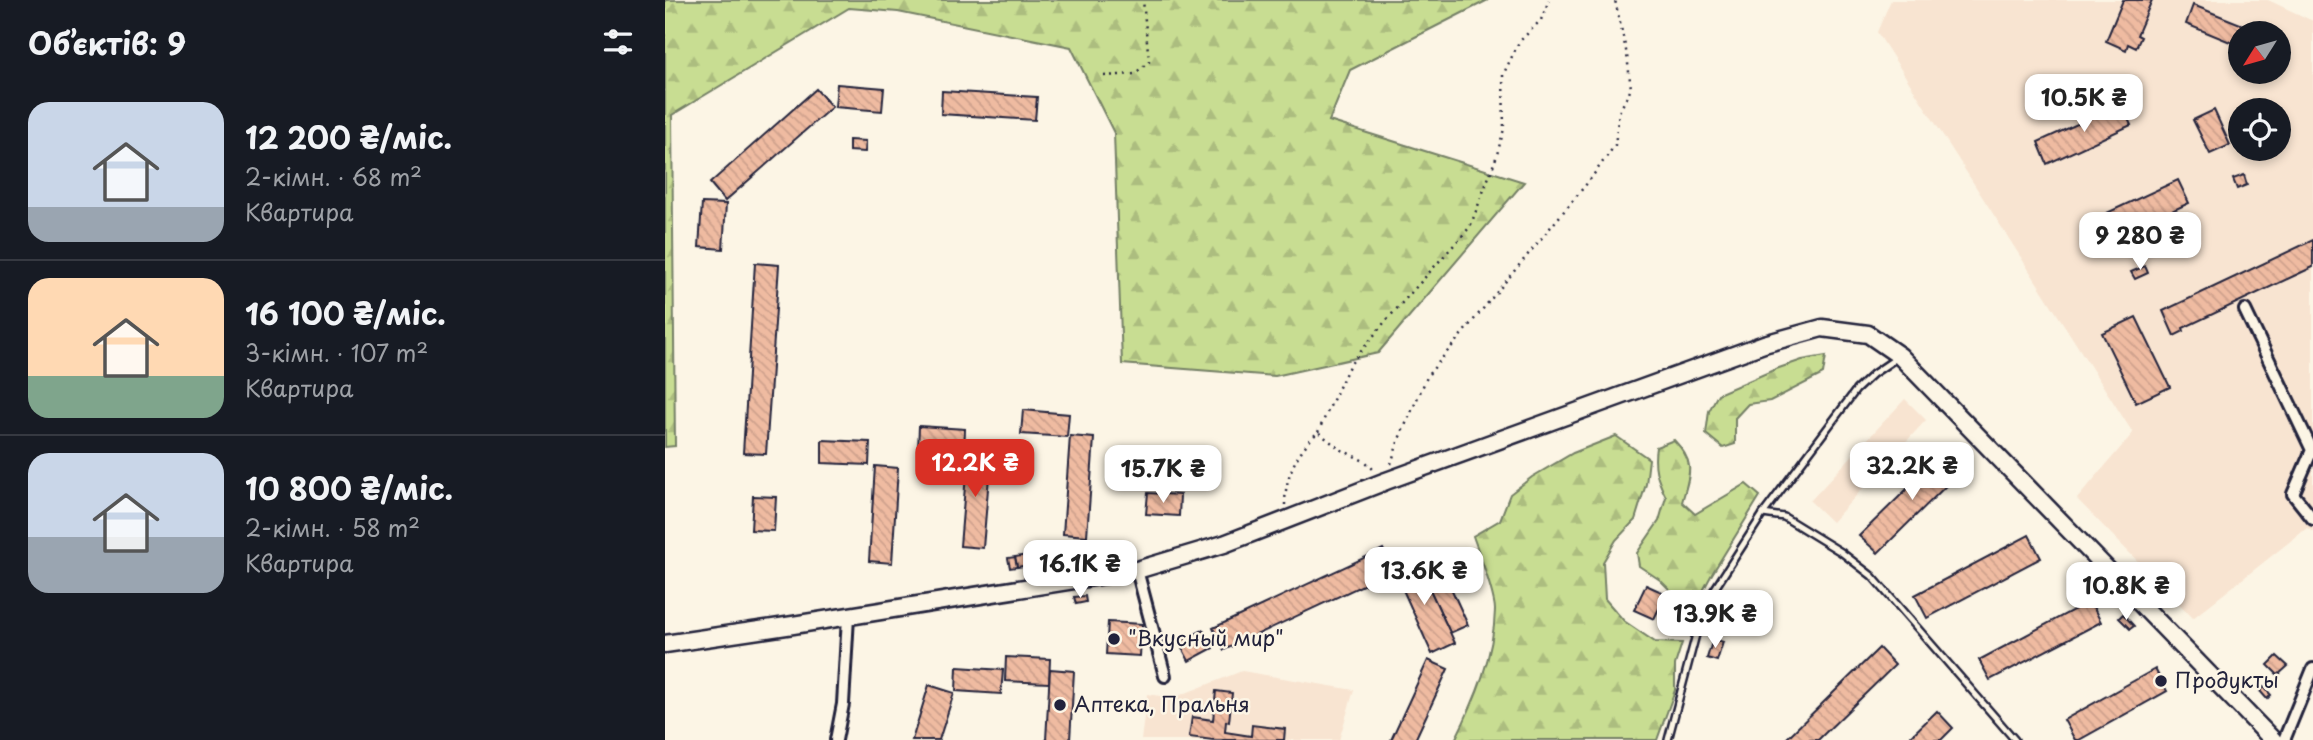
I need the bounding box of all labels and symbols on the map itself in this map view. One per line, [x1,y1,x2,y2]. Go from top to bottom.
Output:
north arrow [2228,21,2291,84]
pin: 10.5K ₴ [2019,74,2149,134]
pin: 9 280 ₴ [2075,212,2205,272]
pin: 12.2K ₴ [910,440,1040,499]
pin: 32.2K ₴ [1847,442,1977,502]
pin: 15.7K ₴ [1098,446,1228,505]
pin: 16.1K ₴ [1015,540,1145,600]
pin: 13.6K ₴ [1359,548,1489,607]
pin: 10.8K ₴ [2061,562,2191,622]
pin: 13.9K ₴ [1650,590,1780,650]
place label: "Вкусный мир" [1128,621,1284,653]
marker: "Вкусный мир" [1106,631,1122,647]
place label: Продукты [2175,663,2279,695]
marker: Продукты [2153,673,2169,689]
place label: Аптека, Пральня [1074,687,1250,719]
marker: Аптека, Пральня [1052,697,1068,713]

